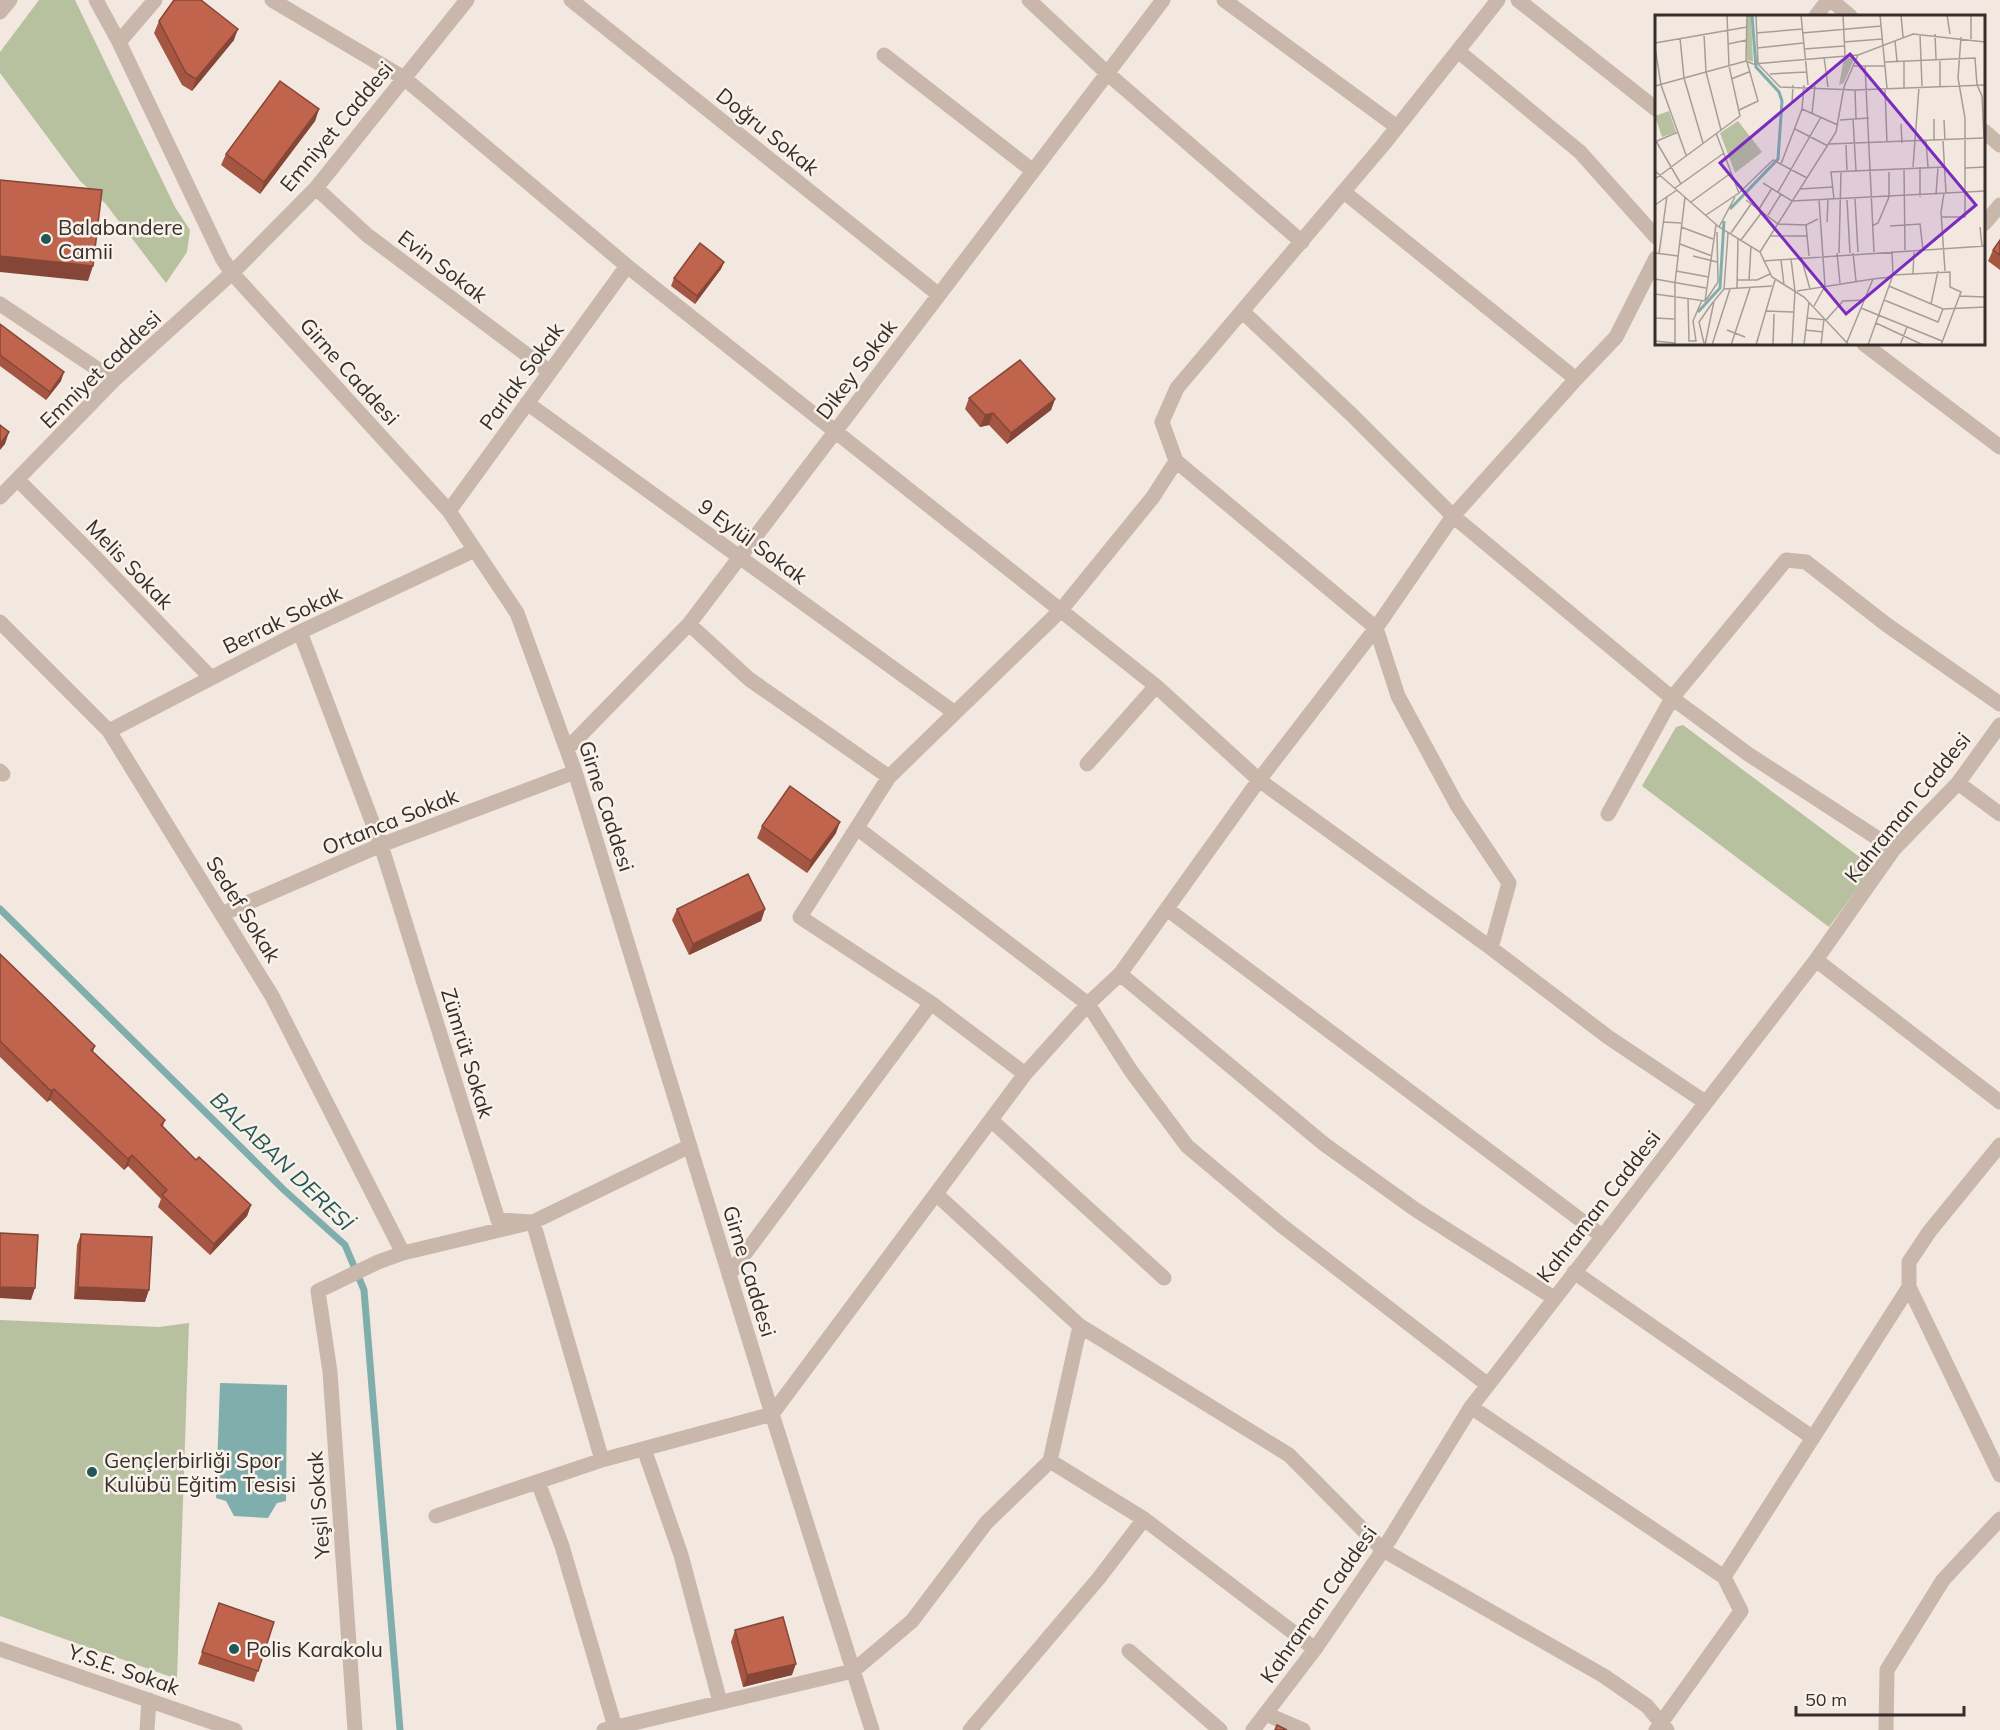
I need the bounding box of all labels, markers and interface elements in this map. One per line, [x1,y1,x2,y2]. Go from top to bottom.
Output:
inset map [1655,15,1985,345]
street label: Emniyet Caddesi [274,56,398,196]
street label: Doğru Sokak [711,82,825,180]
place label: Balabandere Camii [58,214,183,264]
street label: Evin Sokak [393,224,493,308]
marker: Balabandere Camii [39,232,53,246]
street label: Emniyet caddesi [34,305,166,433]
street label: Girne Caddesi [295,312,405,430]
street label: Dikey Sokak [810,314,902,424]
street label: Parlak Sokak [473,317,569,435]
street label: 9 Eylül Sokak [694,493,813,589]
street label: Melis Sokak [81,514,179,614]
street label: Berrak Sokak [218,579,346,659]
street label: Kahraman Caddesi [1838,727,1976,887]
street label: Girne Caddesi [574,737,640,875]
street label: Ortanca Sokak [318,782,462,860]
street label: Sedef Sokak [201,851,287,967]
street label: Zümrüt Sokak [436,985,500,1121]
water label: BALABAN DERESİ [204,1085,360,1237]
street label: Kahraman Caddesi [1531,1125,1665,1287]
street label: Girne Caddesi [718,1202,782,1340]
place label: Gençlerbirliği Spor Kulübü Eğitim Tesisi [104,1447,296,1497]
street label: Yeşil Sokak [301,1450,335,1561]
marker: Gençlerbirliği Spor Kulübü Eğitim Tesisi [85,1465,99,1479]
street label: Kahraman Caddesi [1254,1520,1382,1688]
place label: Polis Karakolu [246,1636,383,1662]
street label: Y.S.E. Sokak [64,1637,183,1700]
marker: Polis Karakolu [227,1642,241,1656]
scale bar [1796,1679,1964,1717]
text: 50 m [1805,1688,1847,1711]

